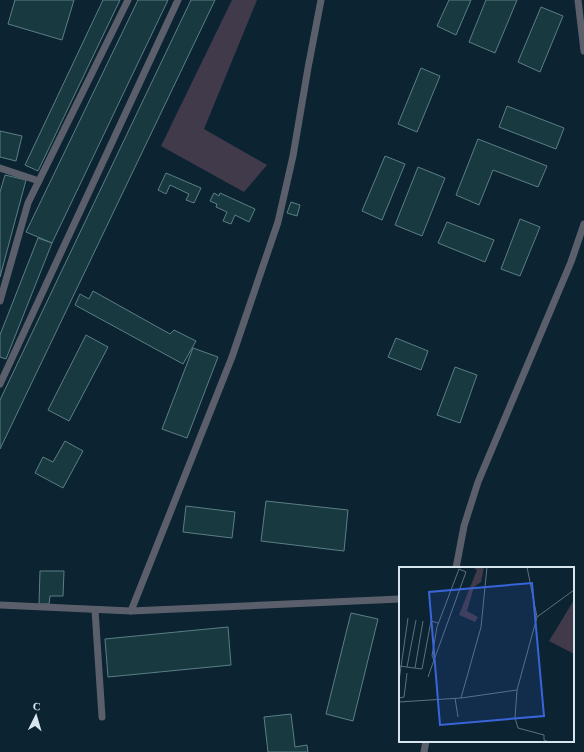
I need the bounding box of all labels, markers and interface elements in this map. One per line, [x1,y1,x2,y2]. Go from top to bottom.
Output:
inset map [399,567,574,742]
north arrow [16,696,56,736]
text: С [32,700,41,712]

